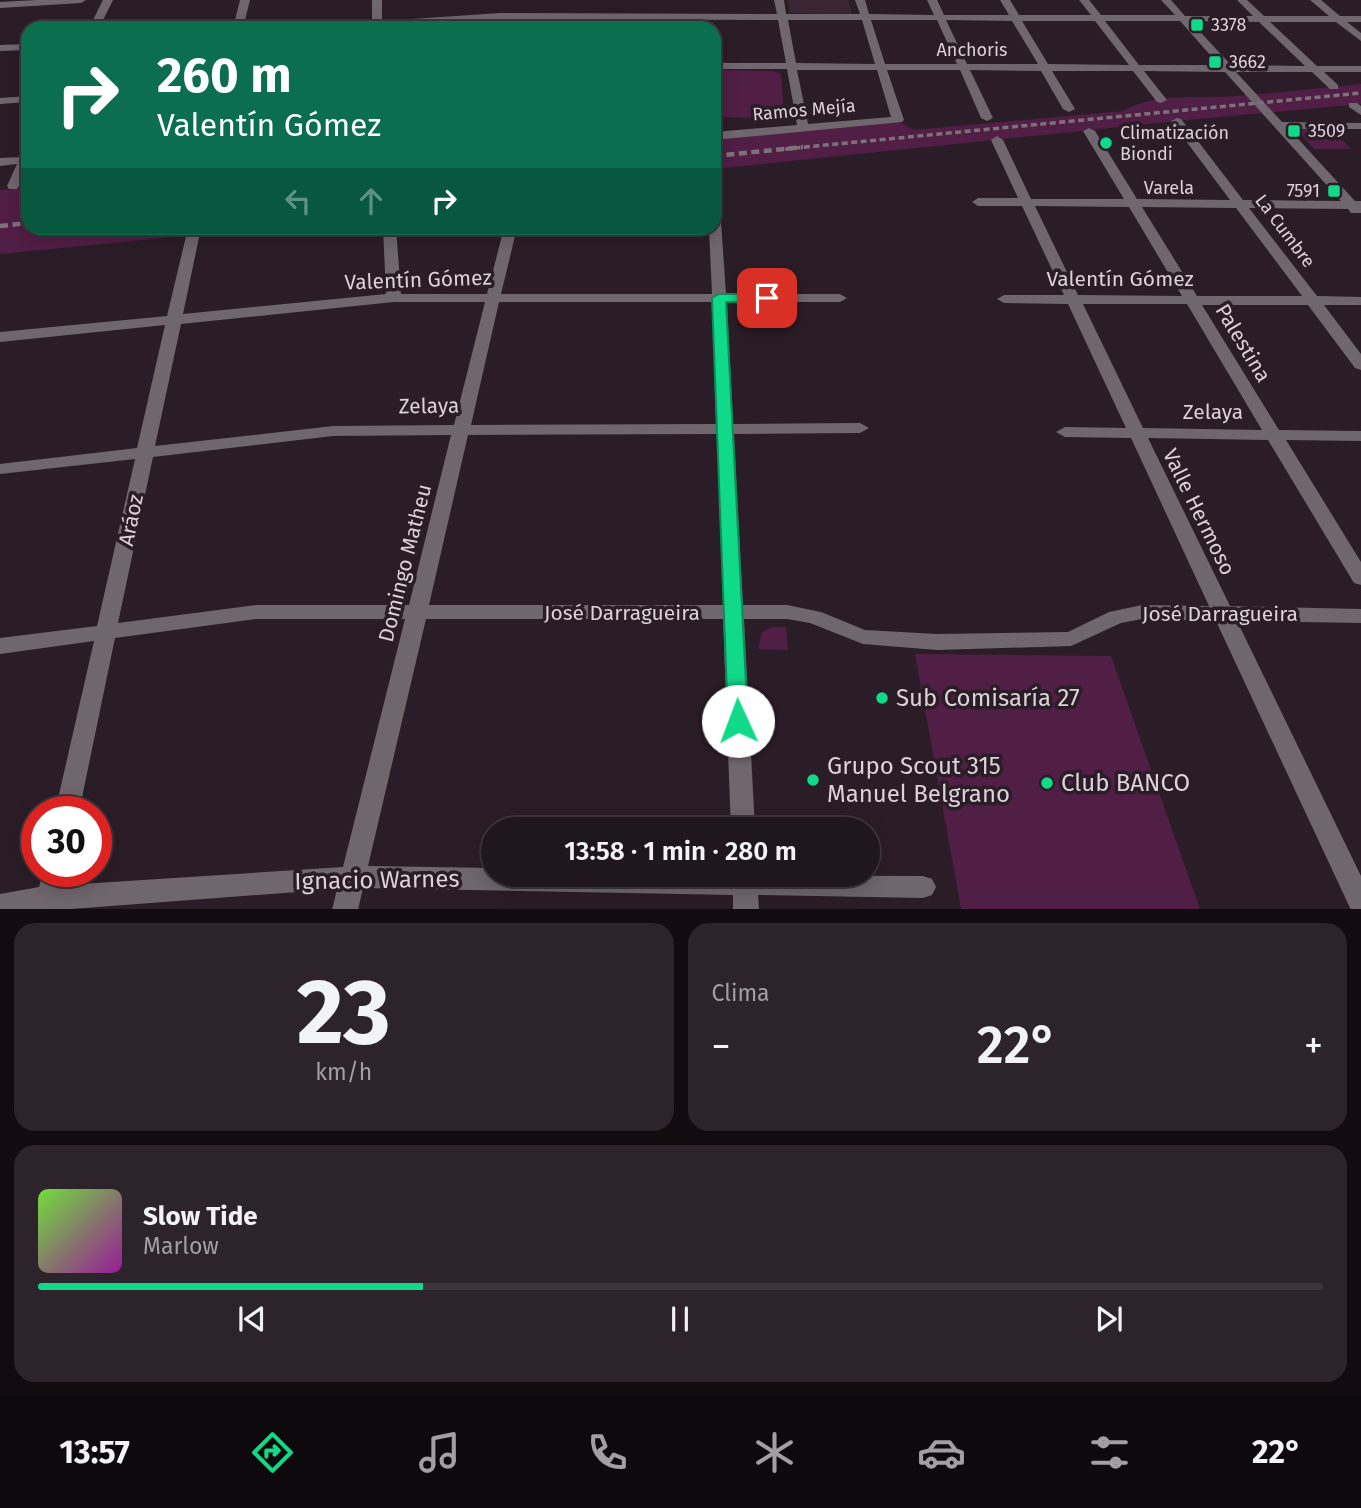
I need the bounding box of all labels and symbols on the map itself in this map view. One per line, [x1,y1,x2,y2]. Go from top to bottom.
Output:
place label: 3378 [1211,14,1247,36]
marker: 3378 [1189,17,1205,33]
street label: Anchoris [937,39,1007,61]
place label: 3662 [1229,51,1266,73]
marker: 3662 [1207,54,1223,70]
street label: Ramos Mejía [751,95,857,125]
place label: 3509 [1308,120,1345,142]
place label: Climatización Biondi [1120,122,1229,165]
marker: 3509 [1286,123,1302,139]
marker: Climatización Biondi [1098,135,1114,151]
street label: Varela [1144,177,1194,199]
place label: 7591 [1287,180,1320,202]
marker: 7591 [1326,183,1342,199]
street label: La Cumbre [1250,190,1320,272]
street label: Valentín Gómez [344,264,492,296]
street label: Valentín Gómez [1046,266,1194,292]
pin [737,268,797,328]
street label: Palestina [1210,299,1276,387]
street label: Zelaya [399,392,459,420]
street label: Zelaya [1183,399,1243,425]
street label: Valle Hermoso [1157,445,1241,579]
street label: Domingo Matheu [373,481,437,645]
street label: Aráoz [113,492,149,548]
street label: José Darragueira [544,600,700,626]
street label: José Darragueira [1142,601,1298,627]
position arrow [701,684,775,758]
place label: Sub Comisaría 27 [896,684,1080,712]
marker: Sub Comisaría 27 [874,690,890,706]
place label: Grupo Scout 315 Manuel Belgrano [827,752,1010,808]
place label: Club BANCO [1061,769,1190,797]
marker: Grupo Scout 315 Manuel Belgrano [805,772,821,788]
marker: Club BANCO [1039,775,1055,791]
speed limit sign: 30 [21,796,112,887]
street label: Ignacio Warnes [294,865,460,895]

